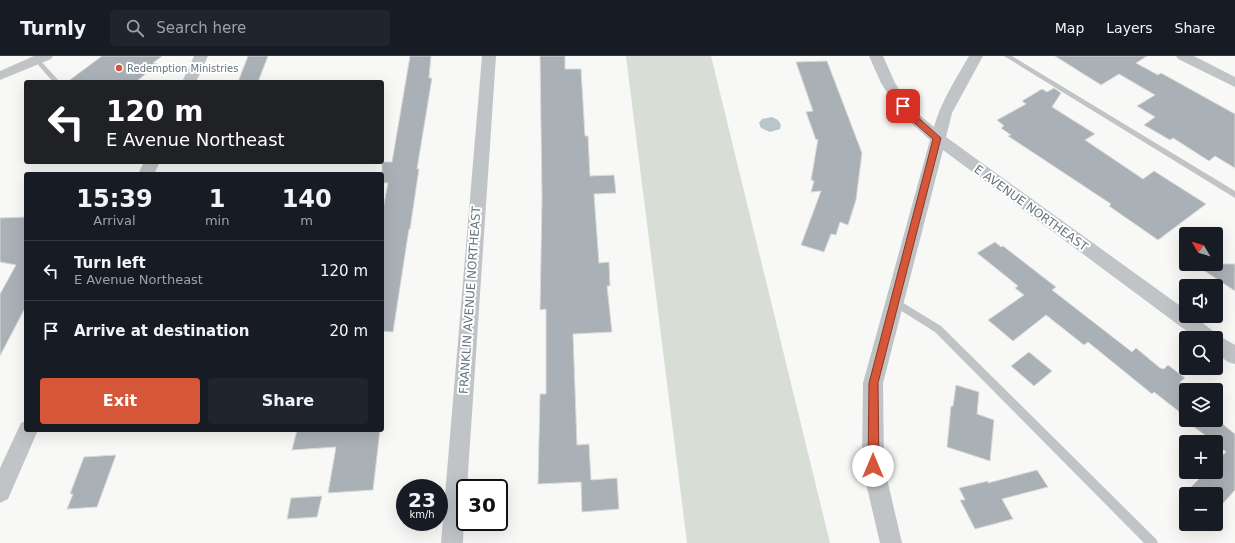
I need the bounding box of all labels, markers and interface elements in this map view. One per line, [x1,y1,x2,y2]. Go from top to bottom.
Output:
search box [110,10,390,46]
text: Turnly [20,17,86,39]
icon: search [124,17,146,39]
text: Search here [156,19,246,37]
text: Map [1055,20,1084,36]
text: Layers [1106,20,1153,36]
text: Share [1175,20,1215,36]
marker: Redemption Ministries [114,63,124,73]
place label: Redemption Ministries [127,63,238,74]
pin [886,89,920,123]
text: 120 m [106,95,203,128]
icon: arrive [892,95,914,117]
icon: left [40,96,92,148]
text: E Avenue Northeast [106,129,285,150]
street label: E AVENUE NORTHEAST [972,162,1091,254]
text: 15:39 [76,185,153,213]
text: 1 [209,185,225,213]
text: 140 [282,185,332,213]
street label: FRANKLIN AVENUE NORTHEAST [456,205,484,394]
text: Arrival [93,213,136,228]
text: min [205,213,229,228]
text: m [300,213,313,228]
north arrow [1179,227,1223,271]
map controls [1179,227,1223,531]
text: Turn left [74,254,146,272]
icon: left [40,260,62,282]
text: 120 m [320,262,368,280]
text: E Avenue Northeast [74,272,203,287]
button: sound [1179,279,1223,323]
icon: arrive [40,320,62,342]
text: Arrive at destination [74,322,249,340]
text: 20 m [330,322,368,340]
button: search [1179,331,1223,375]
button: Exit [40,378,200,424]
button: Share [208,378,368,424]
button: layers [1179,383,1223,427]
button: + [1179,435,1223,479]
position arrow [852,445,894,487]
speed limit sign: 30 [456,479,508,531]
button: − [1179,487,1223,531]
text: 23 [408,488,436,512]
text: km/h [409,509,435,520]

